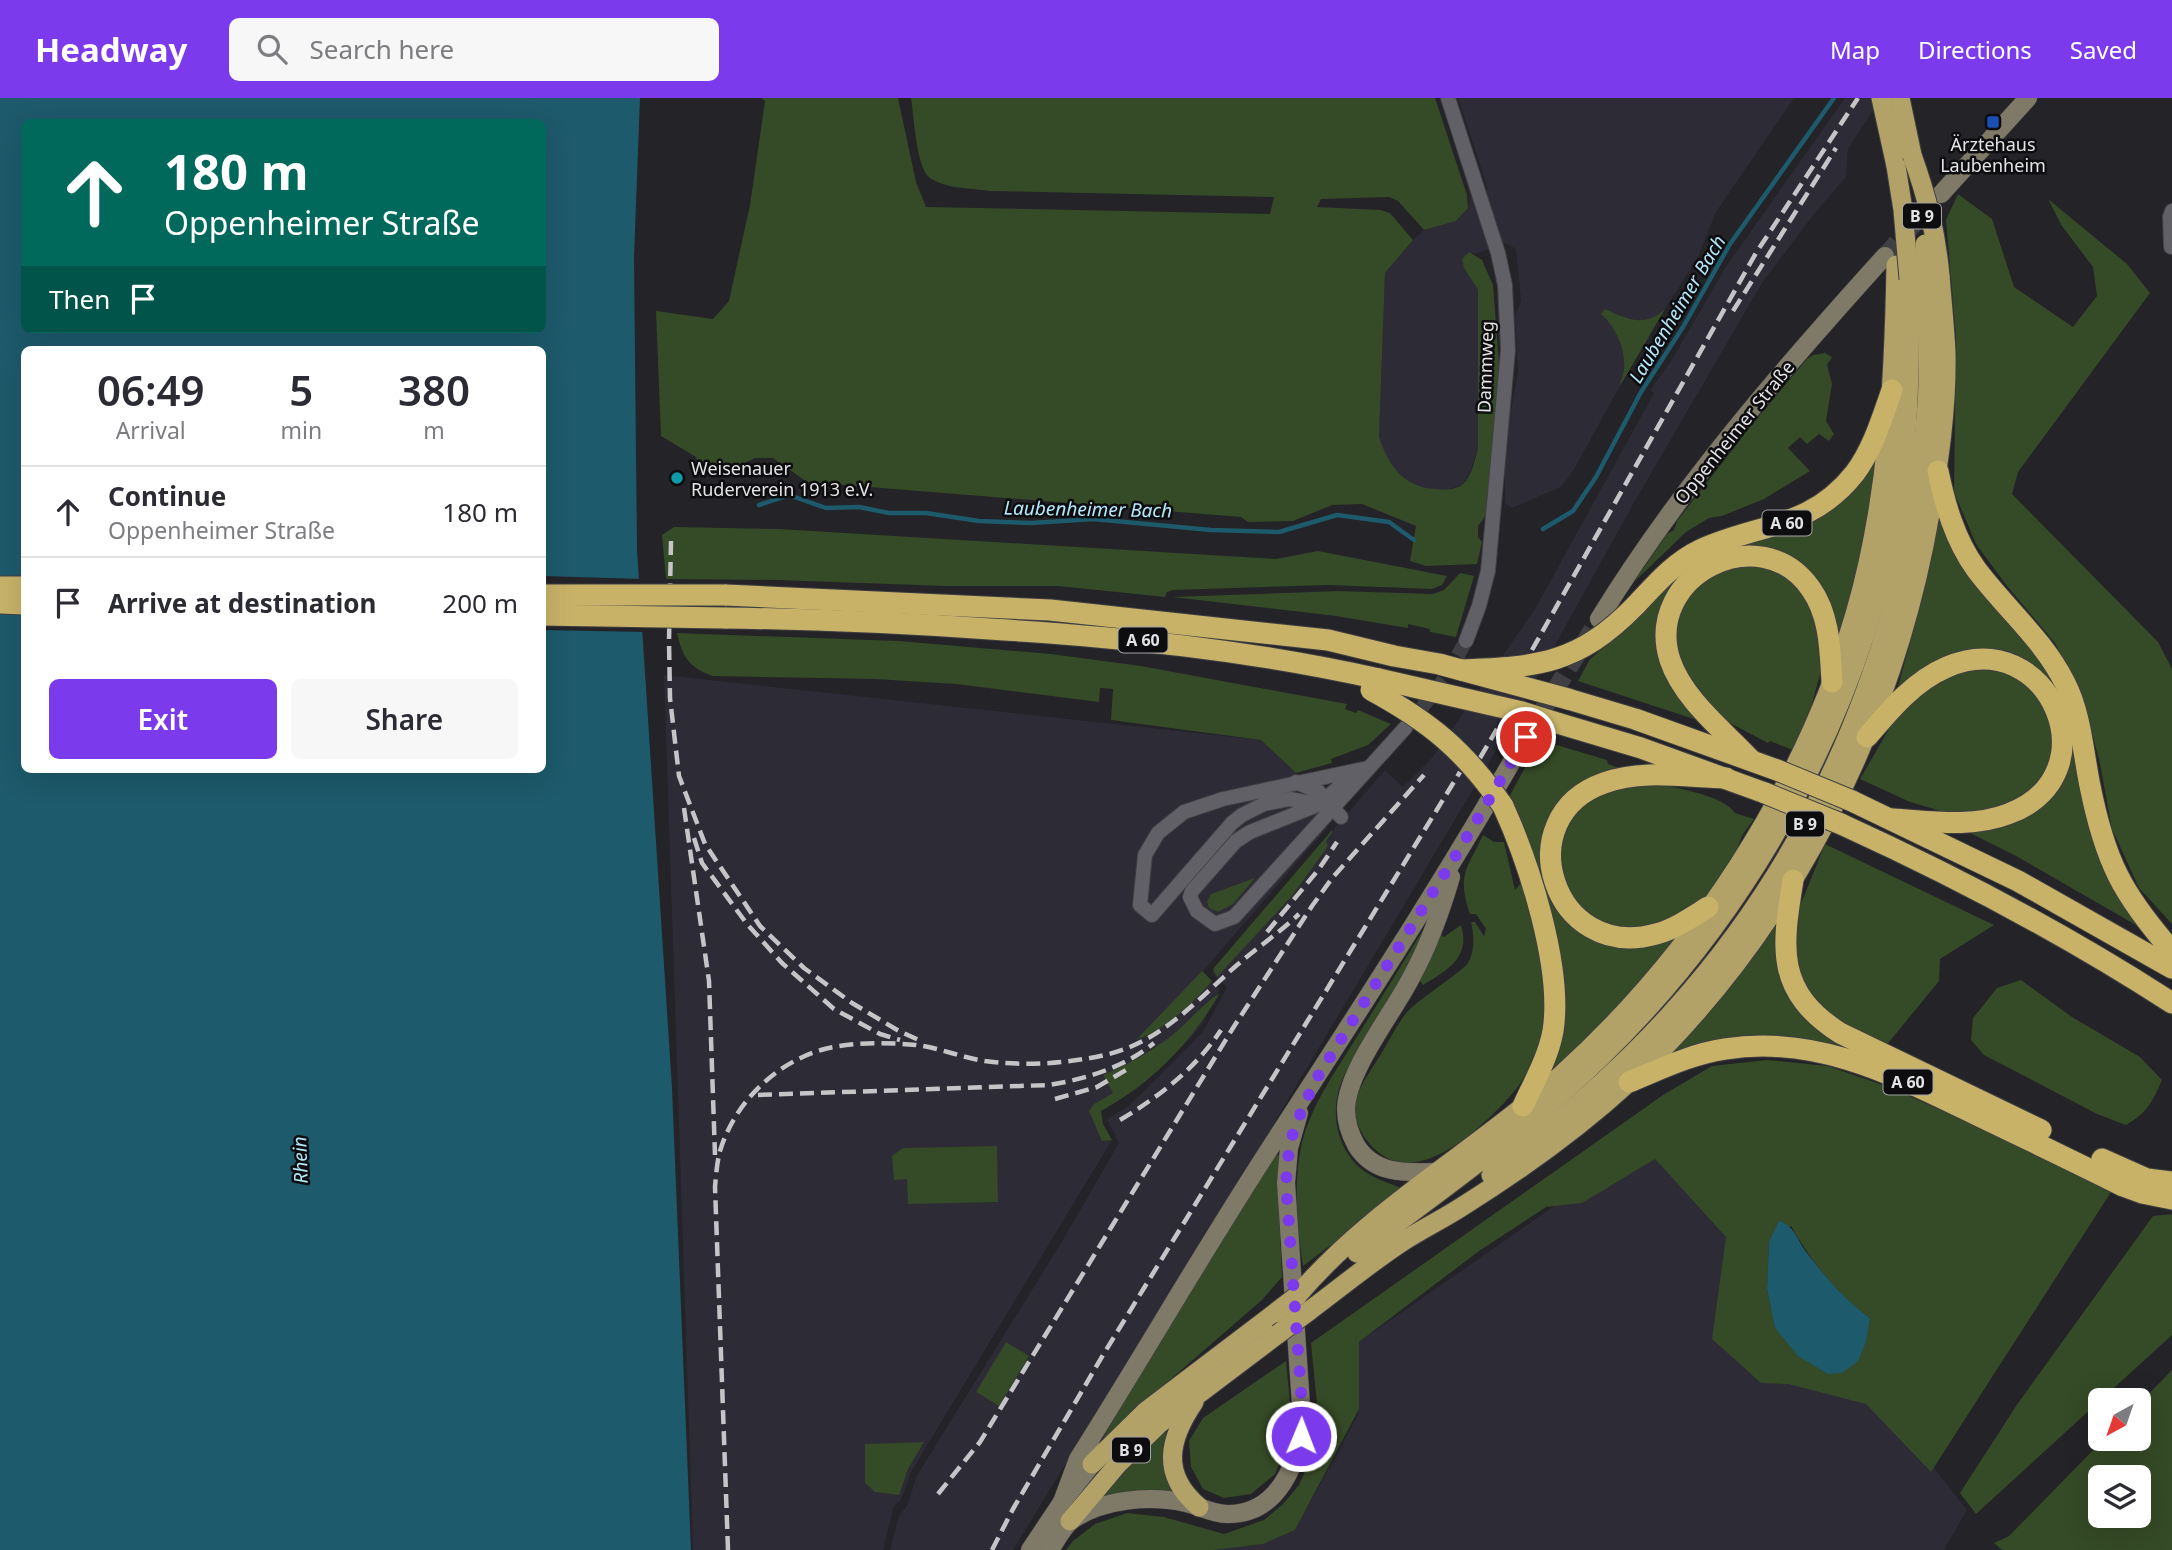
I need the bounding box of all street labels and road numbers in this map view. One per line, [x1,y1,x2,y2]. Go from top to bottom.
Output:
road number: B 9 [1903,204,1941,228]
street label: Dammweg [1471,320,1499,414]
street label: Oppenheimer Straße [1669,355,1799,509]
road number: A 60 [1762,510,1812,536]
road number: A 60 [1118,628,1168,652]
road number: B 9 [1786,811,1824,836]
road number: A 60 [1884,1070,1932,1094]
road number: B 9 [1112,1438,1150,1462]

